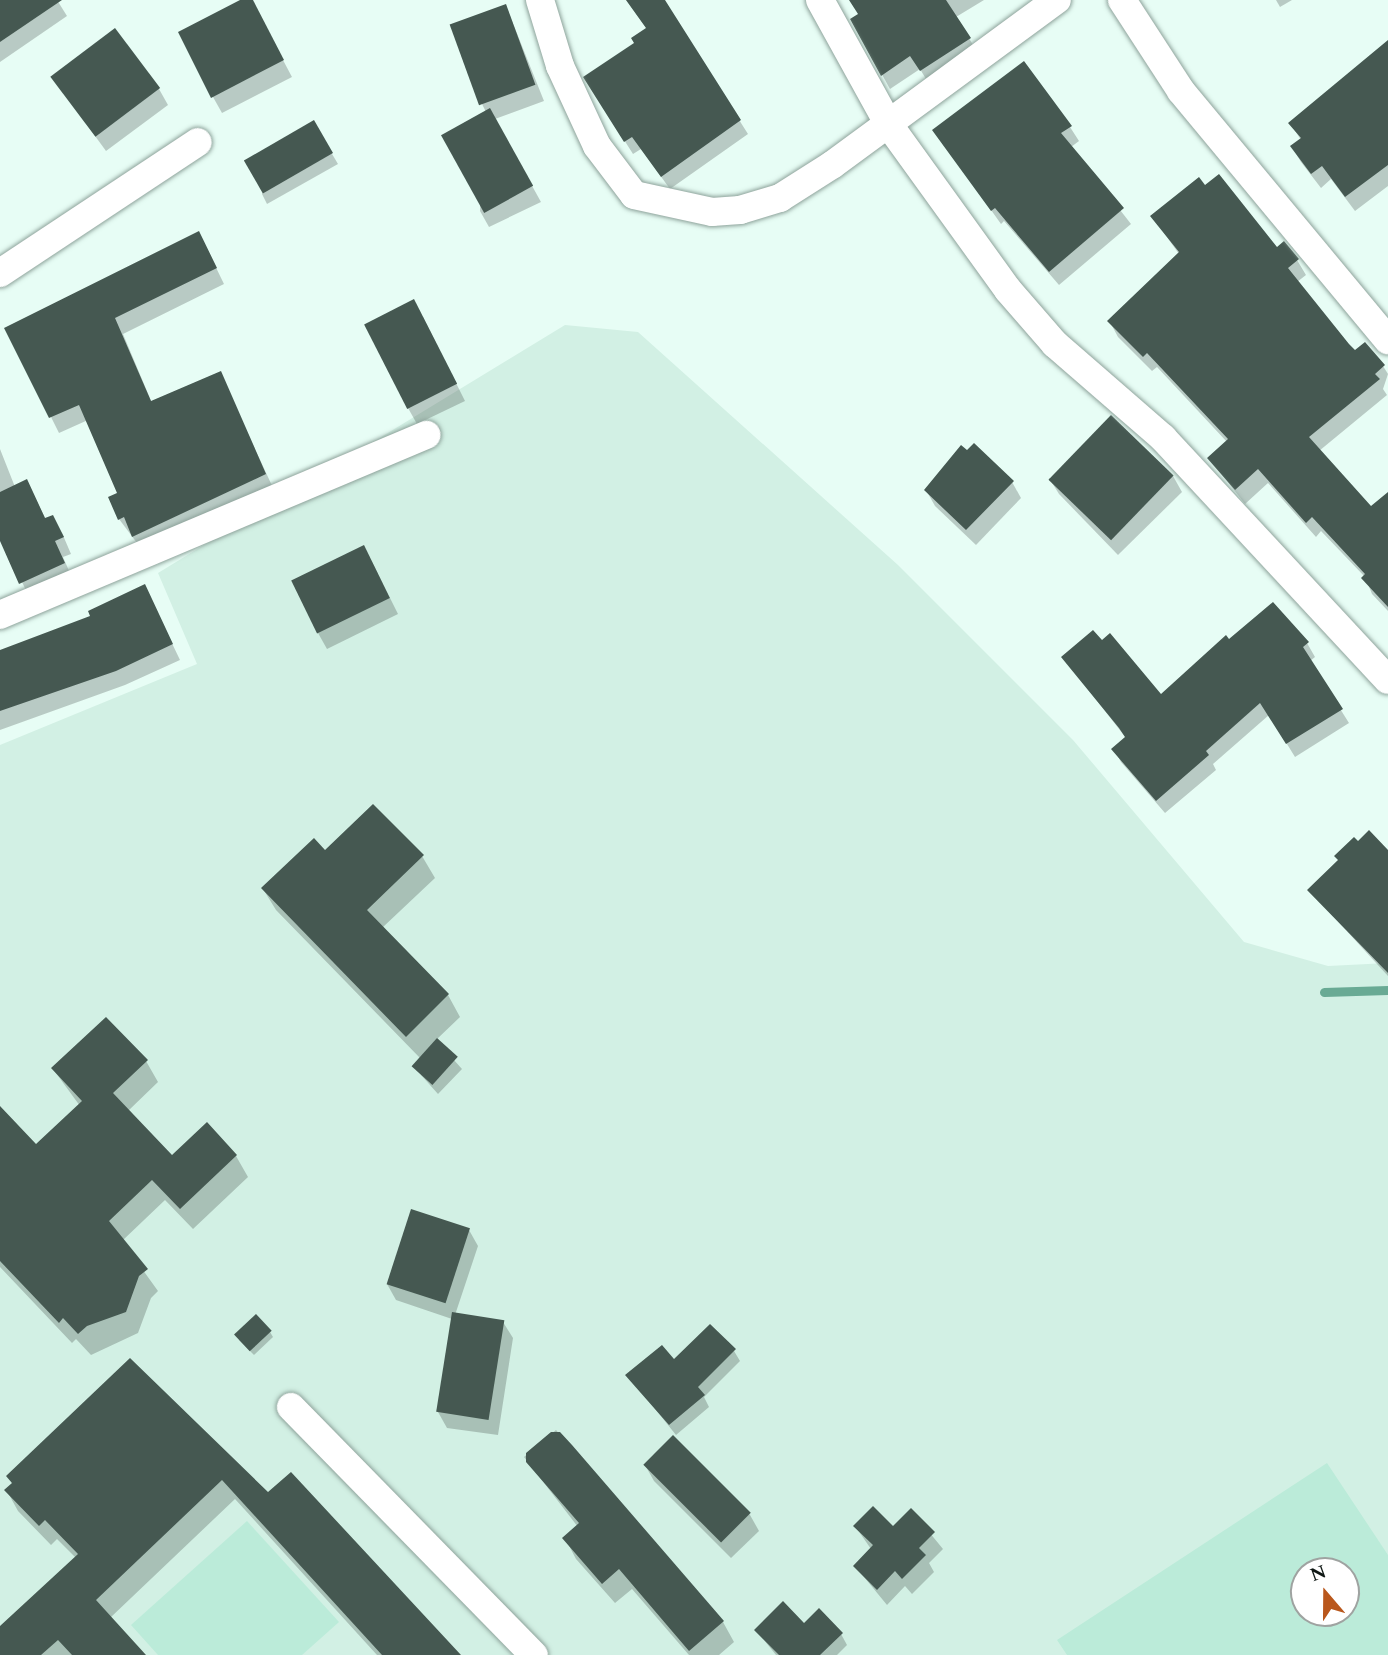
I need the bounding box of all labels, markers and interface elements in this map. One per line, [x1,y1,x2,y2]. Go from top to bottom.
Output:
north arrow [1290,1557,1360,1627]
text: N [1306,1557,1331,1590]

